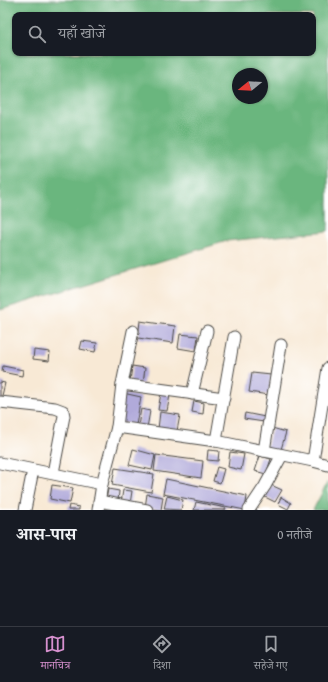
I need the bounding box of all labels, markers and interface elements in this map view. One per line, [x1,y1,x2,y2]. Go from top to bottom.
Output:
search box [12,12,316,56]
text: यहाँ खोजें [58,22,105,43]
icon: search [26,23,48,45]
north arrow [232,68,268,104]
text: आस-पास [16,521,76,546]
text: 0 नतीजे [277,525,312,544]
tab: मानचित्र [40,633,70,676]
tab: दिशा [151,633,173,676]
tab: सहेजे गए [254,633,288,676]

